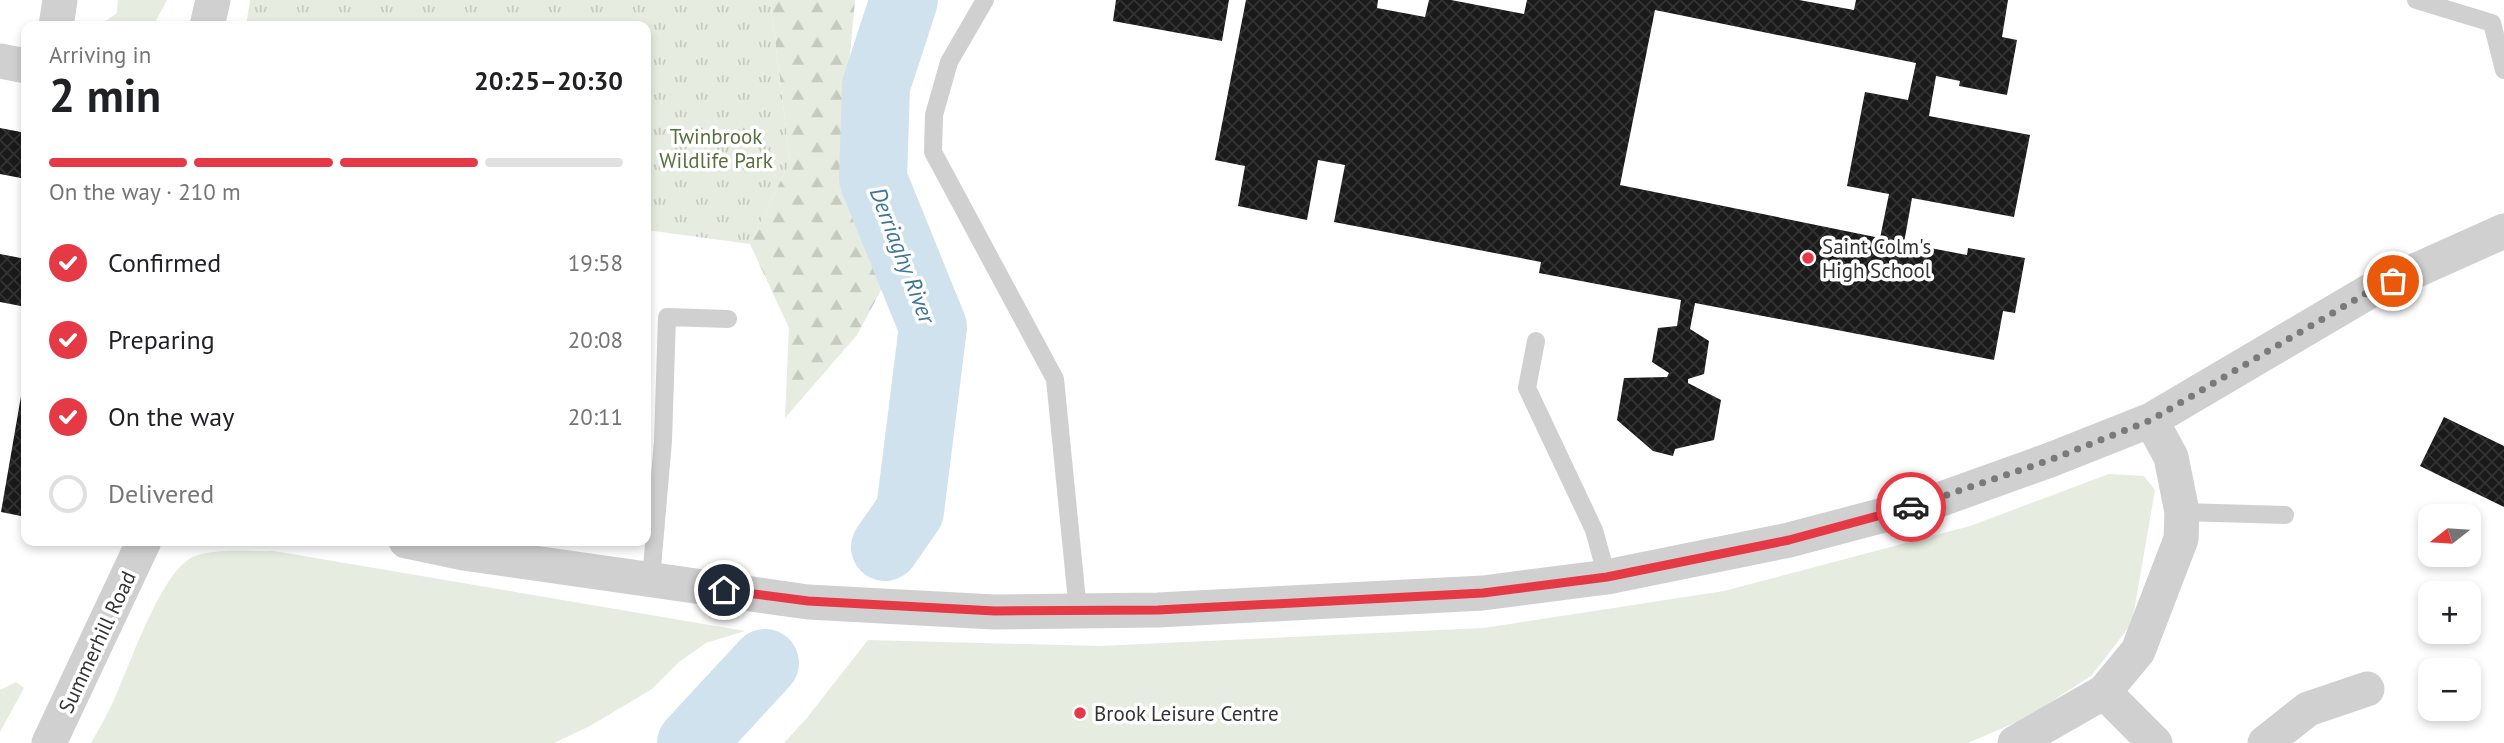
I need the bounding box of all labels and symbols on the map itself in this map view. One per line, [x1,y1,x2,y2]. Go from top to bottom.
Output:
park label: Twinbrook Wildlife Park [659,123,773,174]
water label: Derriaghy River [864,183,943,328]
place label: Saint Colm's High School [1822,233,1931,284]
marker: Saint Colm's High School [1800,250,1816,266]
pin [2363,251,2423,311]
courier [1876,472,1946,542]
north arrow [2418,504,2482,567]
pin [694,560,754,620]
street label: Summerhill Road [52,567,142,717]
place label: Brook Leisure Centre [1094,700,1279,727]
marker: Brook Leisure Centre [1072,705,1088,721]

